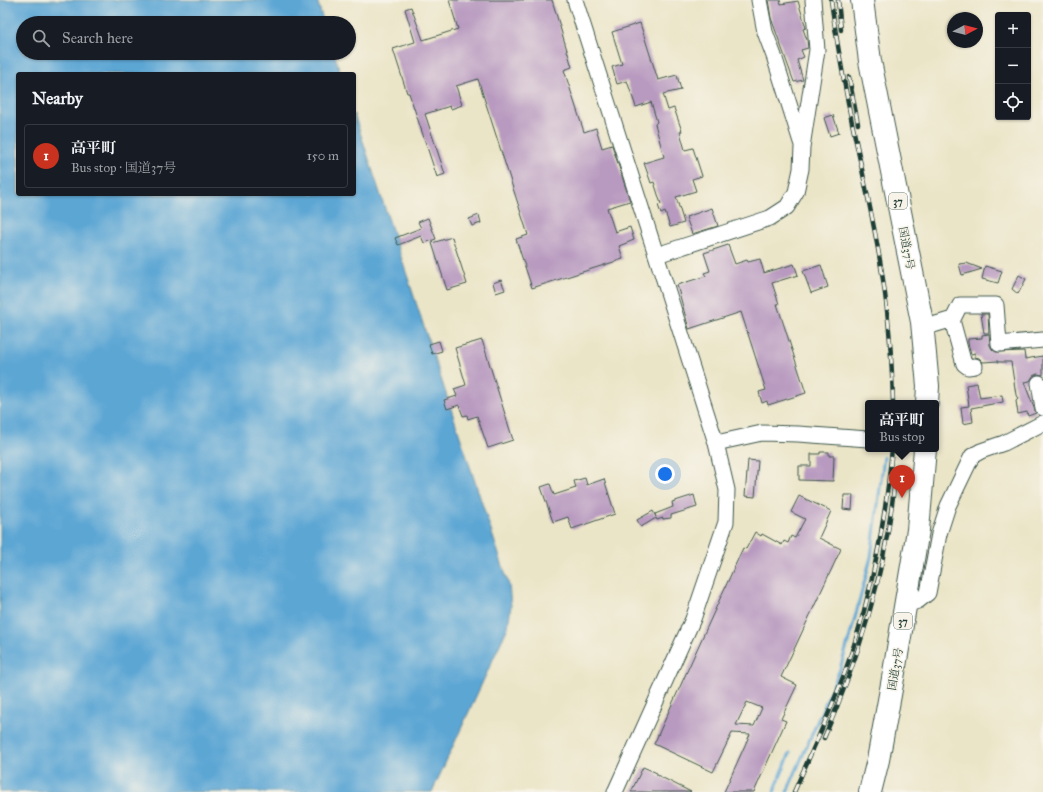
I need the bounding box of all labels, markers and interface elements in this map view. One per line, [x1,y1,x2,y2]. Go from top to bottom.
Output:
north arrow [947,12,983,48]
map controls [995,12,1031,120]
button: + [995,12,1031,48]
search box [16,16,356,60]
icon: search [30,27,52,49]
text: Search here [62,29,133,47]
button: − [995,48,1031,84]
button: locate [995,84,1031,120]
text: Nearby [32,88,83,109]
text: 高平町 [71,139,116,157]
text: 1 [43,148,49,164]
text: 150 m [307,148,339,164]
text: Bus stop · 国道37号 [71,160,176,176]
road number: 37 [889,193,907,209]
street label: 国道37号 [896,226,917,271]
popup [865,400,939,452]
text: 高平町 [879,411,924,429]
text: Bus stop [879,429,925,445]
your location [655,464,675,484]
pin: 1 [889,465,915,498]
road number: 37 [894,613,912,629]
street label: 国道37号 [885,647,906,692]

